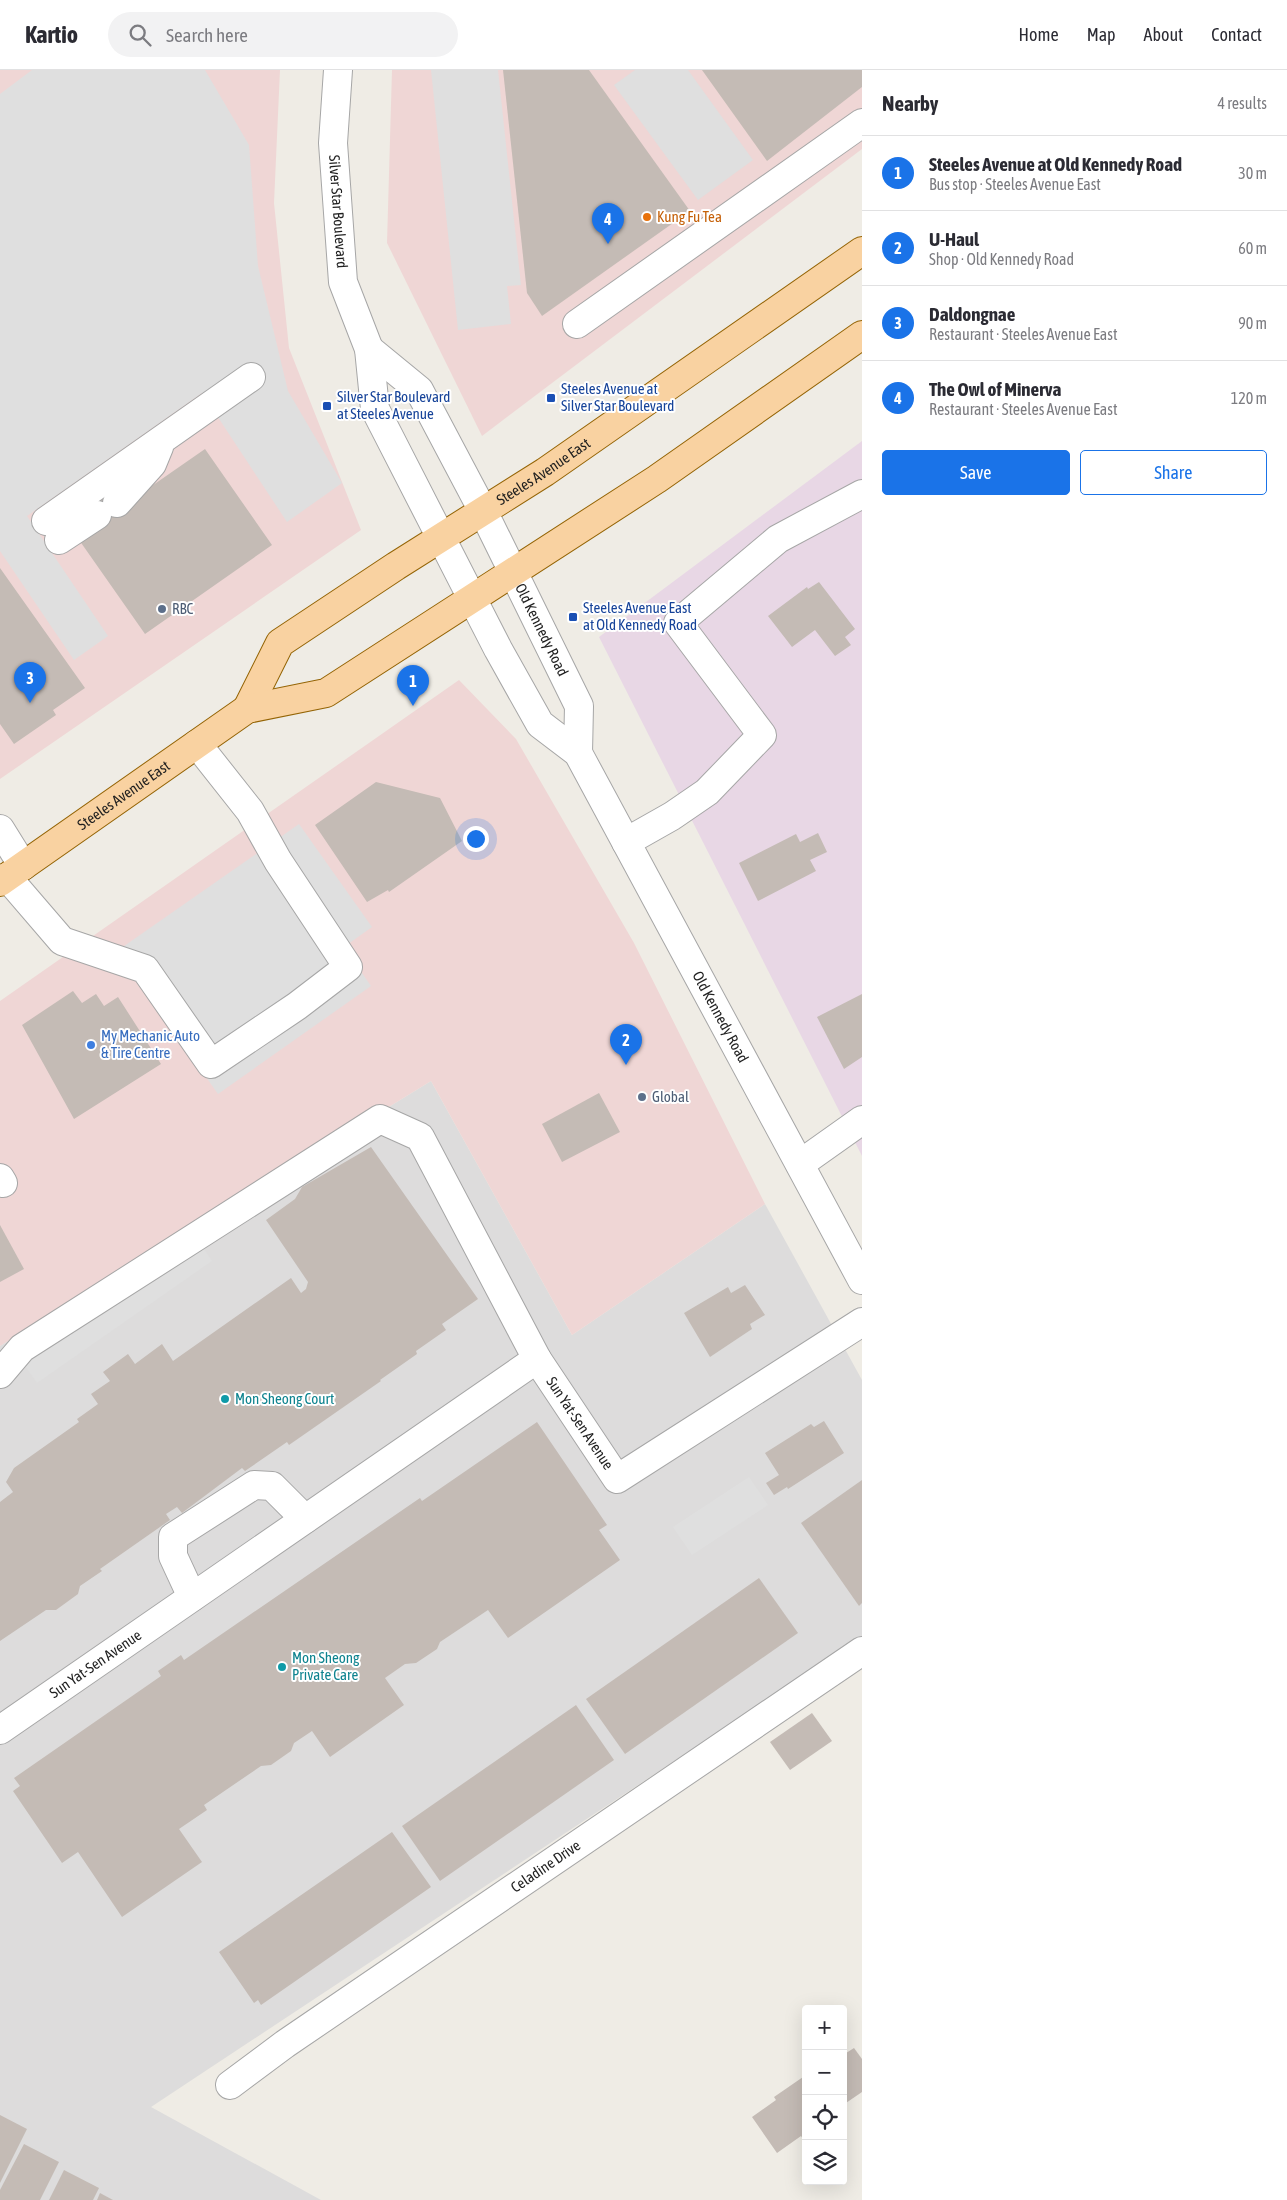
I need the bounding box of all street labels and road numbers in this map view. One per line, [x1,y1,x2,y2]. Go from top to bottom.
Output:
street label: Silver Star Boulevard [326,154,351,269]
street label: Steeles Avenue East [493,434,593,508]
street label: Old Kennedy Road [512,581,572,679]
street label: Steeles Avenue East [74,757,173,833]
street label: Old Kennedy Road [689,968,752,1065]
street label: Sun Yat-Sen Avenue [543,1373,617,1473]
street label: Sun Yat-Sen Avenue [46,1626,144,1701]
street label: Celadine Drive [507,1836,584,1896]

